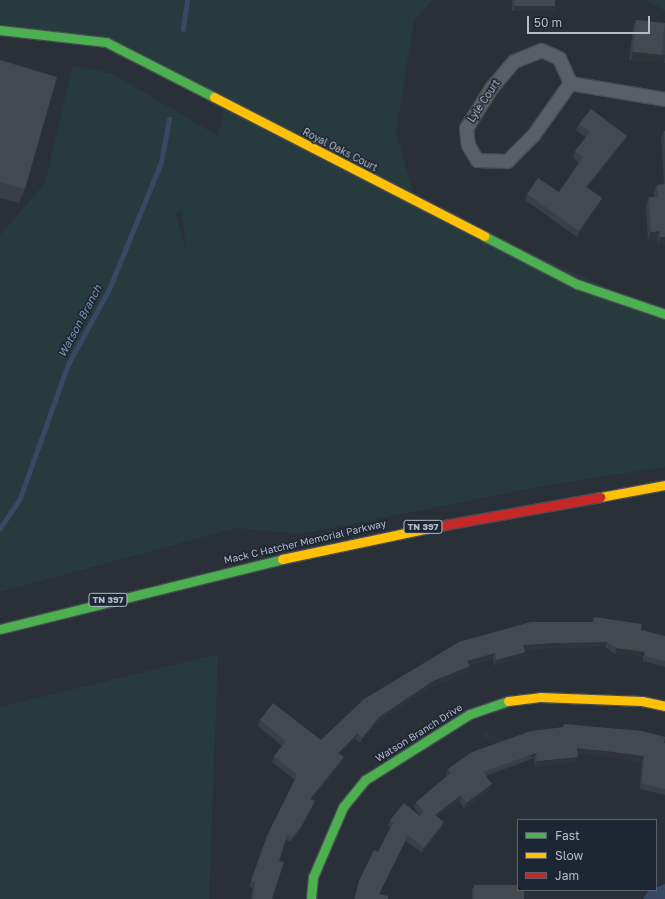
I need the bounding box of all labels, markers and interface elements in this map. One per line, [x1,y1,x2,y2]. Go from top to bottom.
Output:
scale bar [529,8,652,34]
text: 50 m [534,15,562,30]
street label: Lyle Court [465,77,503,125]
street label: Royal Oaks Court [300,126,380,174]
water label: Watson Branch [55,283,105,359]
street label: Mack C Hatcher Memorial Parkway [223,517,387,567]
road number: TN 397 [403,520,443,534]
road number: TN 397 [88,593,128,607]
street label: Watson Branch Drive [373,701,465,765]
legend [517,819,657,891]
text: Fast [555,828,580,843]
text: Slow [555,848,583,863]
text: Jam [555,868,579,883]

